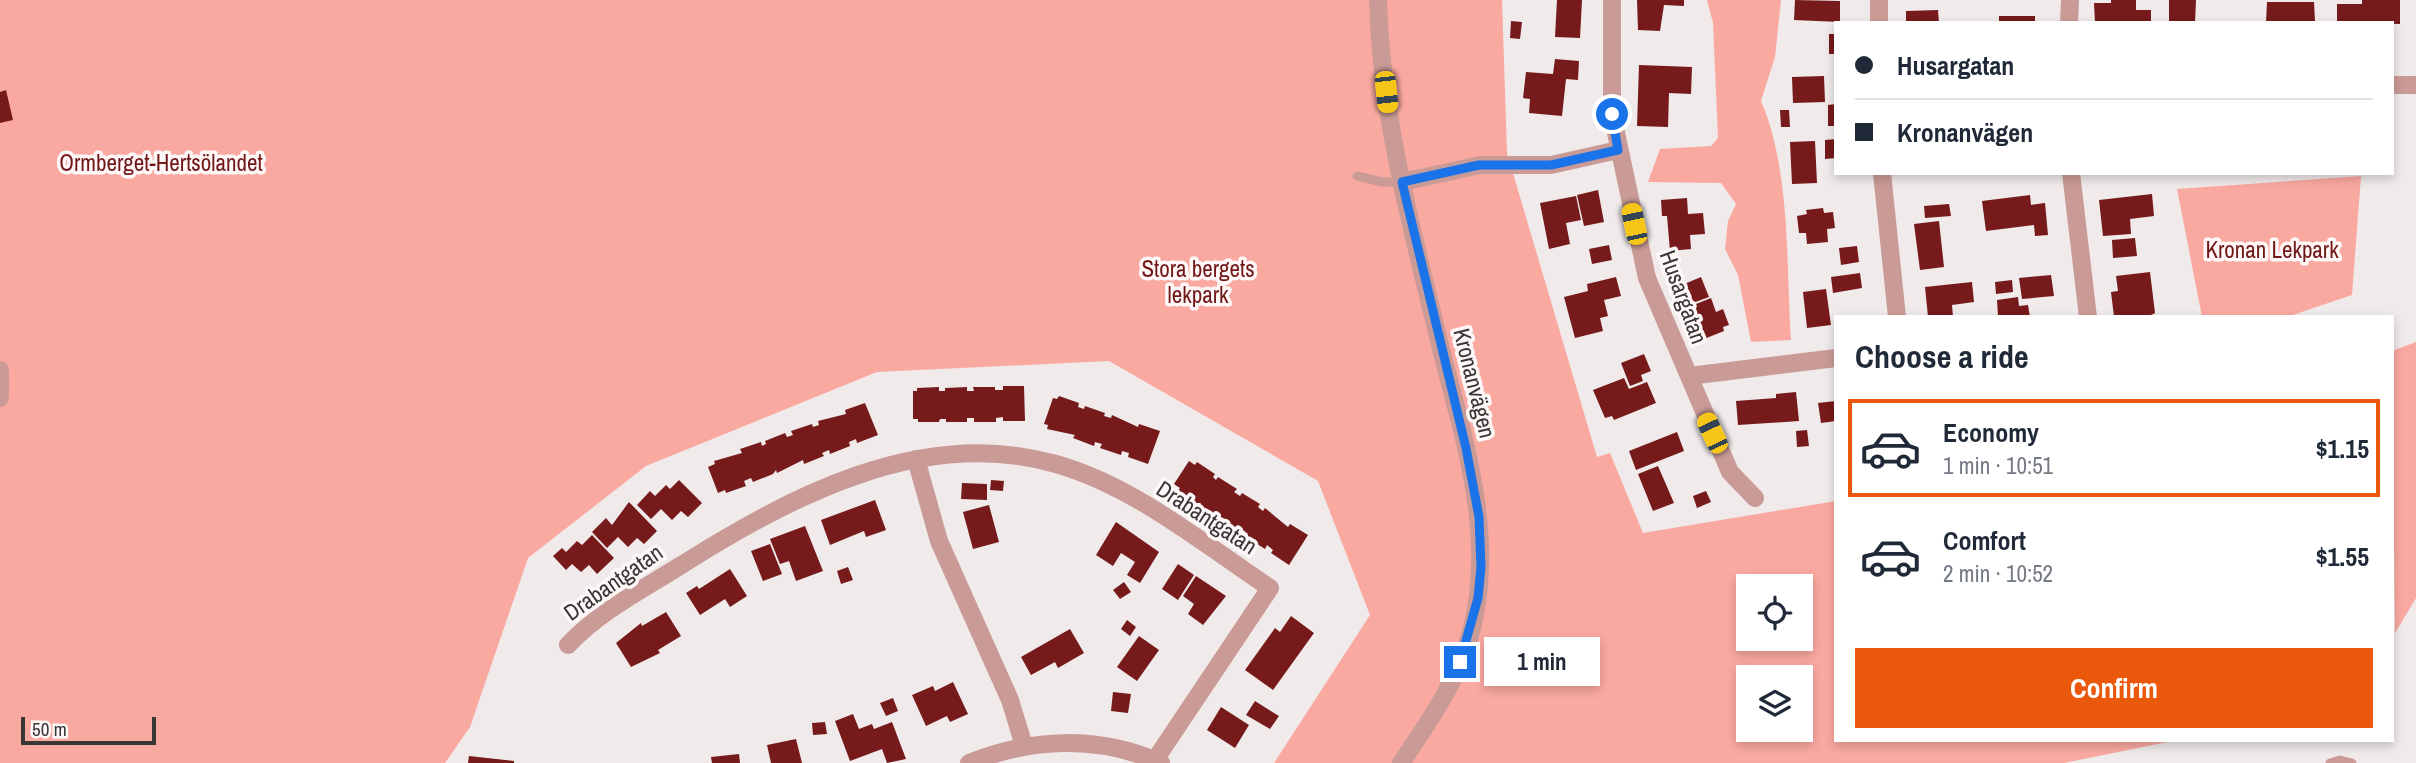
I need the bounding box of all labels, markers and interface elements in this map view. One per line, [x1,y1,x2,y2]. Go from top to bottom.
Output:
text: Husargatan [1897,48,2014,83]
car [1374,70,1399,114]
route start [1596,98,1628,130]
text: Kronanvägen [1897,115,2033,150]
park label: Ormberget-Hertsölandet [59,147,263,178]
car [1620,201,1649,247]
park label: Kronan Lekpark [2205,234,2339,265]
street label: Husargatan [1653,246,1715,348]
park label: Stora bergets lekpark [1141,253,1255,310]
street label: Kronanvägen [1446,325,1504,441]
text: Choose a ride [1855,335,2029,378]
car [1694,410,1731,456]
text: Economy [1943,415,2039,450]
icon: car [1859,417,1922,480]
text: $1.15 [2316,431,2369,466]
text: 1 min · 10:51 [1943,450,2053,481]
street label: Drabantgatan [1151,473,1263,561]
text: Comfort [1943,523,2026,558]
icon: car [1859,525,1922,588]
street label: Drabantgatan [557,537,669,627]
text: $1.55 [2316,539,2369,574]
text: 2 min · 10:52 [1943,558,2053,589]
map controls [1736,574,1813,742]
button: locate [1736,574,1813,651]
callout: 1 min [1484,638,1600,686]
route end [1444,646,1476,678]
text: 1 min [1517,646,1567,677]
button: Confirm [1855,648,2373,728]
button: layers [1736,665,1813,742]
scale bar [21,714,156,746]
text: 50 m [32,716,67,742]

